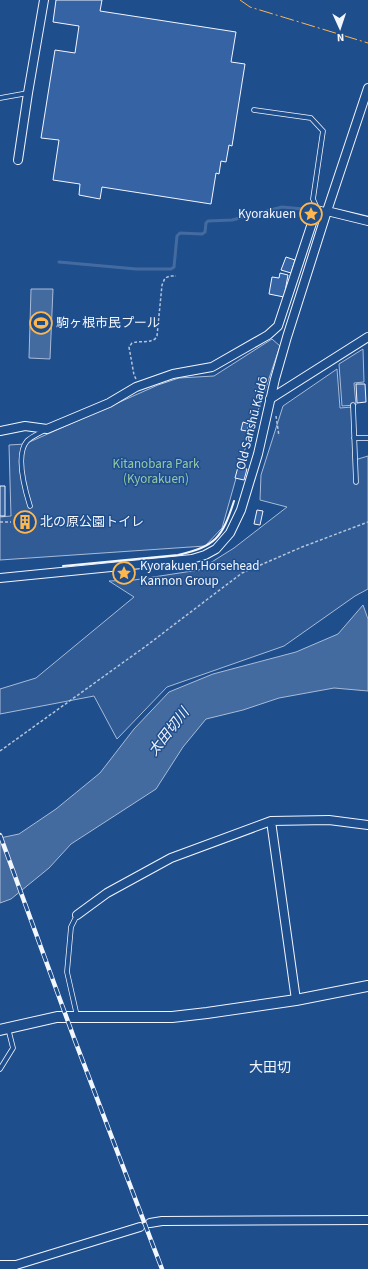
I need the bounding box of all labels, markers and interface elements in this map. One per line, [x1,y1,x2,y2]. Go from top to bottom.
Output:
north arrow [320,8,360,48]
text: N [336,30,345,45]
place icon: Kyorakuen [298,201,324,227]
place label: Kyorakuen [238,205,296,223]
sports icon: 駒ヶ根市民プール [28,310,54,336]
place label: 駒ヶ根市民プール [56,314,160,332]
street label: Old Sanshū Kaidō [232,374,272,472]
park label: Kitanobara Park (Kyorakuen) [113,455,200,488]
building icon: 北の原公園トイレ [12,509,38,535]
place label: 北の原公園トイレ [40,513,144,531]
place label: Kyorakuen Horsehead Kannon Group [140,557,260,590]
place icon: Kyorakuen Horsehead Kannon Group [111,560,137,586]
water label: 太田切川 [144,702,195,760]
district label: 大田切 [249,1058,291,1078]

